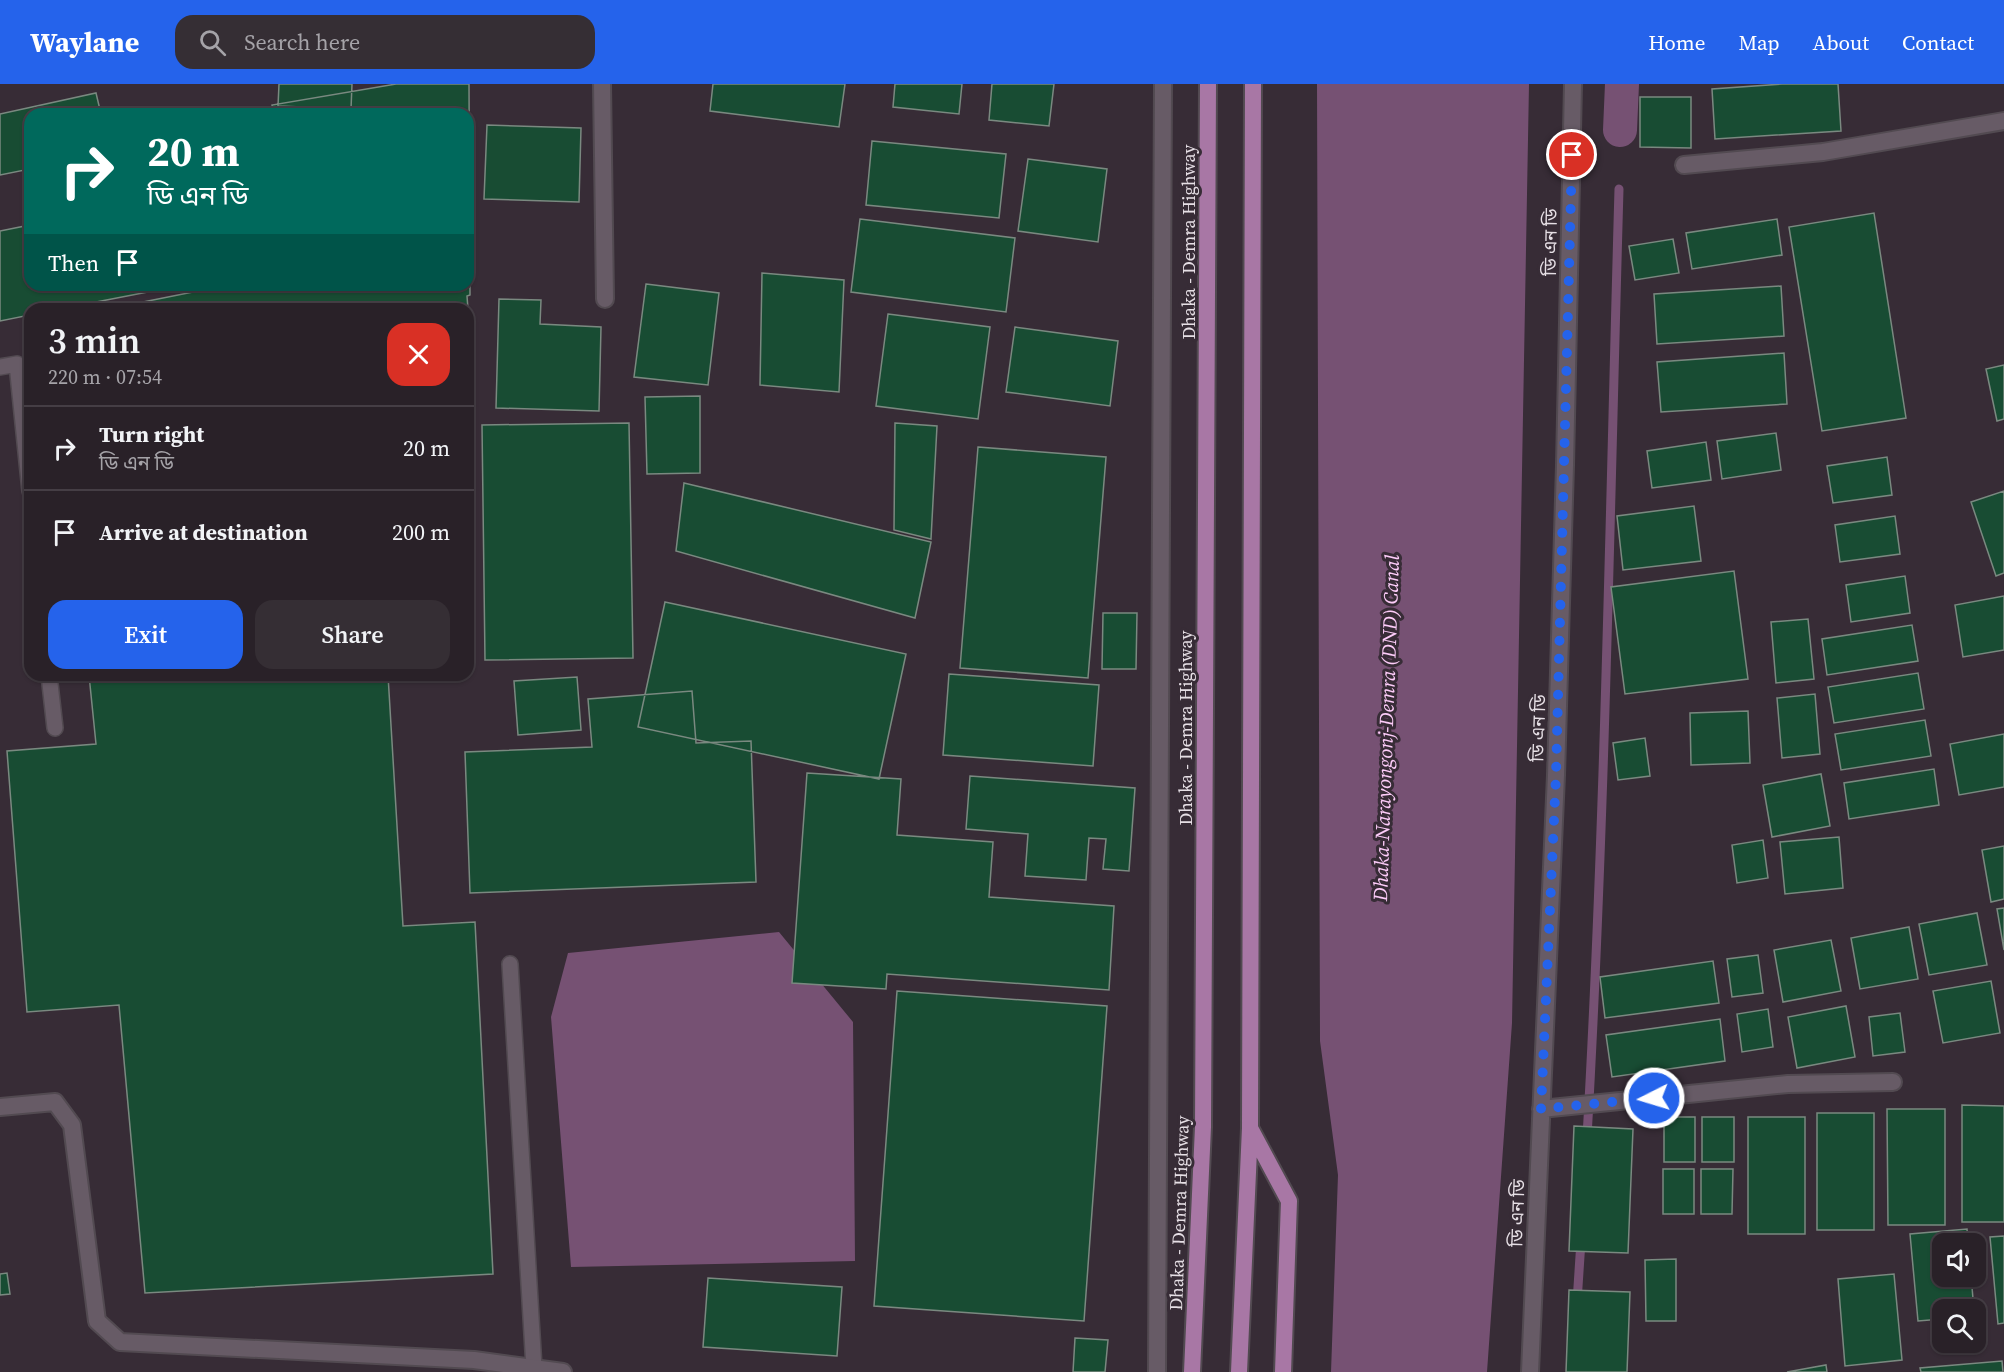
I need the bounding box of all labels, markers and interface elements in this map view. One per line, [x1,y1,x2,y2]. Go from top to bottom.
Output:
search box [175,15,595,69]
text: Waylane [30,23,139,61]
icon: search [196,26,229,59]
text: Search here [244,27,360,57]
text: Home [1648,28,1706,57]
text: Map [1739,28,1780,57]
text: About [1813,28,1869,57]
text: Contact [1902,28,1974,57]
text: 20 m [147,122,240,180]
pin [1546,129,1597,180]
icon: right [48,132,126,210]
icon: arrive [1555,138,1588,171]
street label: Dhaka - Demra Highway [1176,144,1201,340]
text: ডি এন ডি [147,177,248,214]
street label: ডি এন ডি [1537,208,1563,277]
icon: arrive [111,246,144,279]
text: Then [48,248,99,278]
text: 3 min [48,316,140,365]
button: close [387,323,450,386]
text: 220 m · 07:54 [48,363,162,391]
text: Turn right [99,419,204,449]
icon: right [48,432,81,465]
text: 20 m [403,433,450,463]
text: ডি এন ডি [99,449,174,477]
icon: arrive [48,516,81,549]
text: Arrive at destination [99,517,308,547]
text: 200 m [392,517,450,547]
water label: Dhaka-Narayongonj-Demra (DND) Canal [1366,554,1406,903]
button: Exit [48,600,243,669]
button: Share [255,600,450,669]
street label: Dhaka - Demra Highway [1173,630,1198,826]
street label: ডি এন ডি [1524,694,1552,763]
position arrow [1622,1066,1686,1130]
street label: Dhaka - Demra Highway [1163,1114,1195,1311]
street label: ডি এন ডি [1503,1179,1531,1248]
map controls [1932,1233,1986,1353]
button: sound [1932,1233,1986,1287]
button: search [1932,1299,1986,1353]

